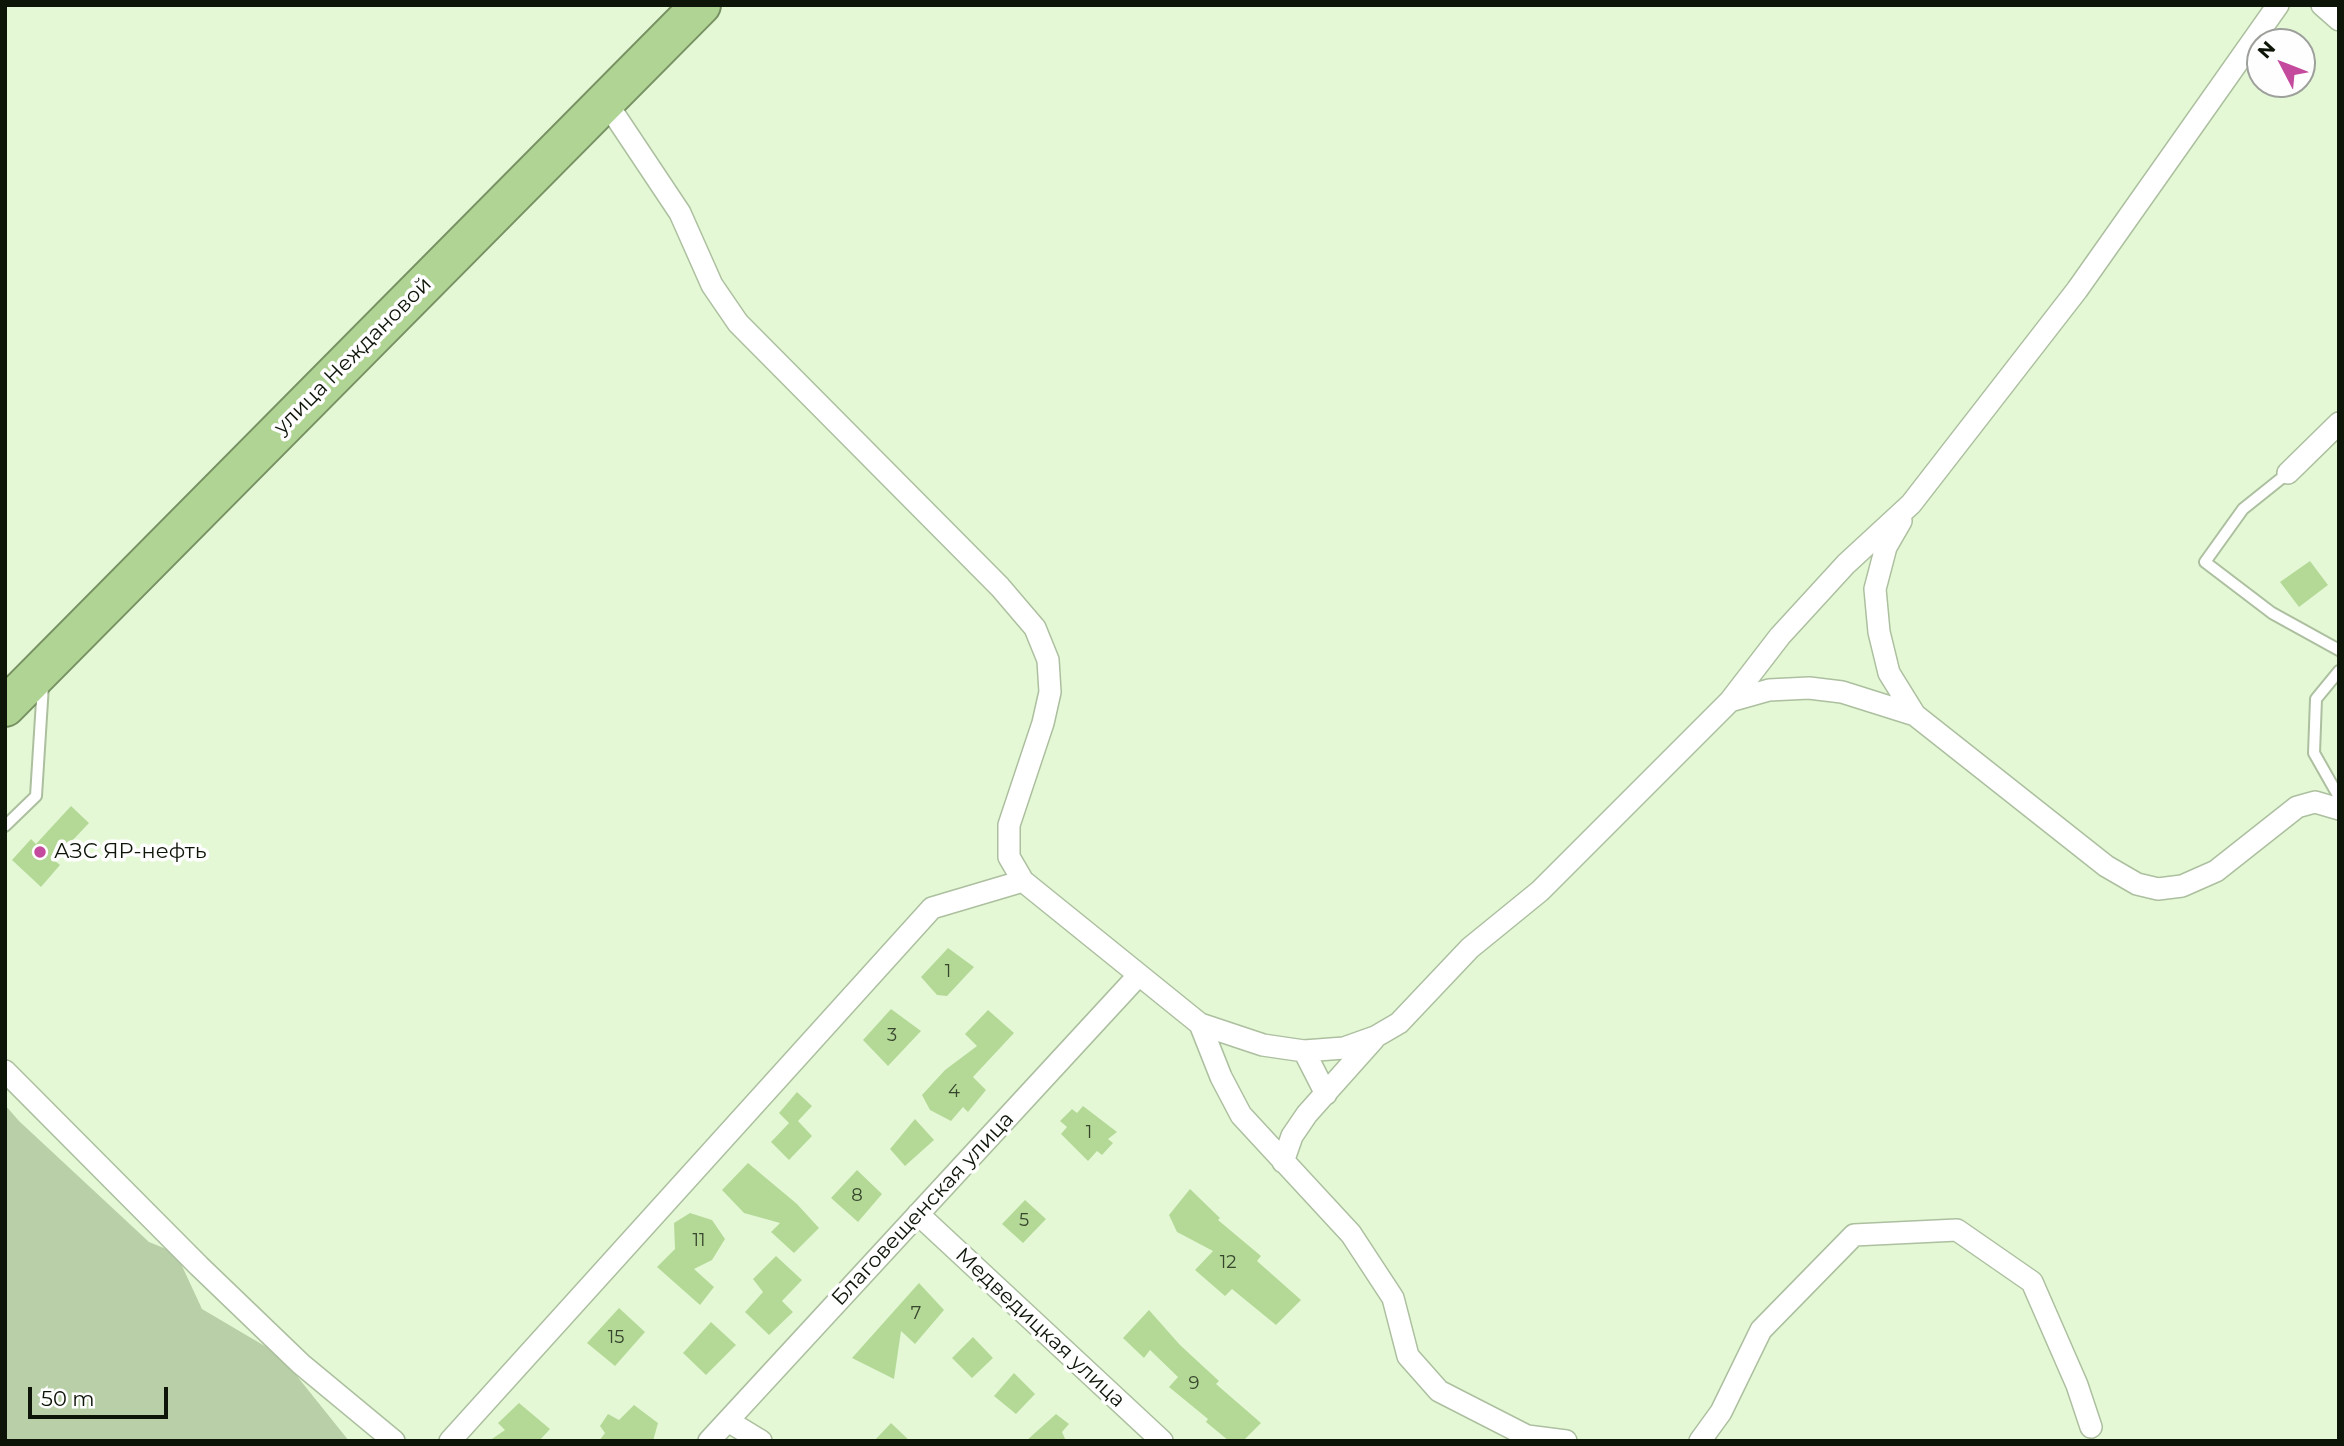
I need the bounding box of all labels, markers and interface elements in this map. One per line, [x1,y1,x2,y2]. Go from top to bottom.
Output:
north arrow [2246,28,2316,98]
text: N [2253,37,2280,63]
street label: улица Неждановой [269,272,437,440]
place label: АЗС ЯР-нефть [54,839,206,865]
marker: АЗС ЯР-нефть [32,844,48,860]
house number: 1 [945,961,951,983]
house number: 3 [887,1025,897,1047]
house number: 4 [948,1081,960,1103]
street label: Благовещенская улица [827,1107,1019,1311]
house number: 1 [1086,1122,1092,1144]
house number: 8 [851,1185,863,1207]
house number: 5 [1019,1210,1029,1232]
house number: 11 [693,1230,705,1252]
street label: Медведицкая улица [950,1243,1130,1413]
house number: 12 [1220,1252,1236,1274]
house number: 7 [911,1303,921,1325]
house number: 15 [608,1327,624,1349]
scale bar [32,1372,172,1416]
house number: 9 [1189,1373,1199,1395]
text: 50 m [41,1386,95,1411]

